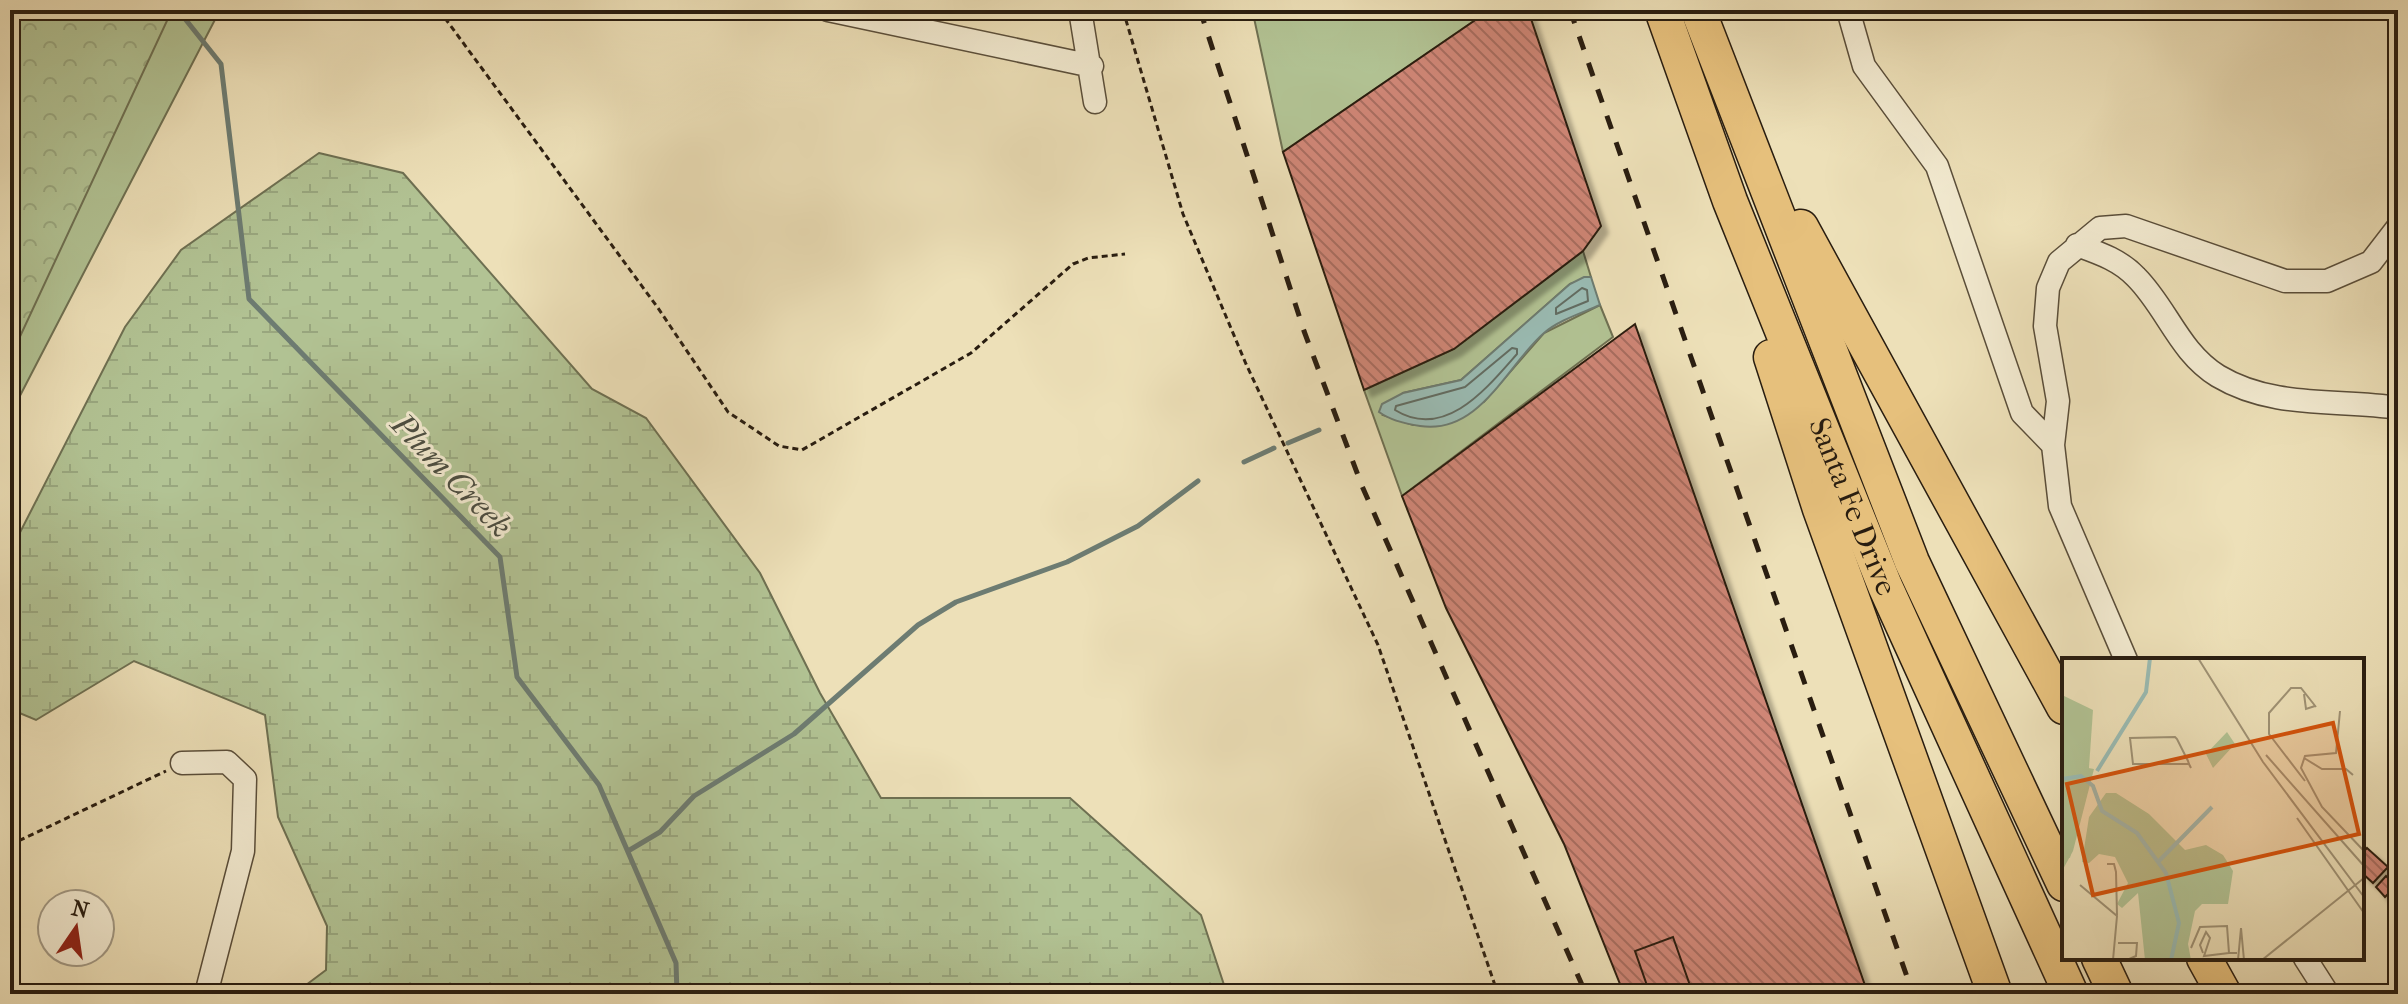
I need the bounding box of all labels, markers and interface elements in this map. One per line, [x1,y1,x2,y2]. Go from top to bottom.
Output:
water label: Plum Creek [382,404,520,545]
street label: Santa Fe Drive [1801,413,1904,601]
inset map [2062,658,2364,960]
north arrow [36,888,116,968]
text: N [69,895,92,924]

